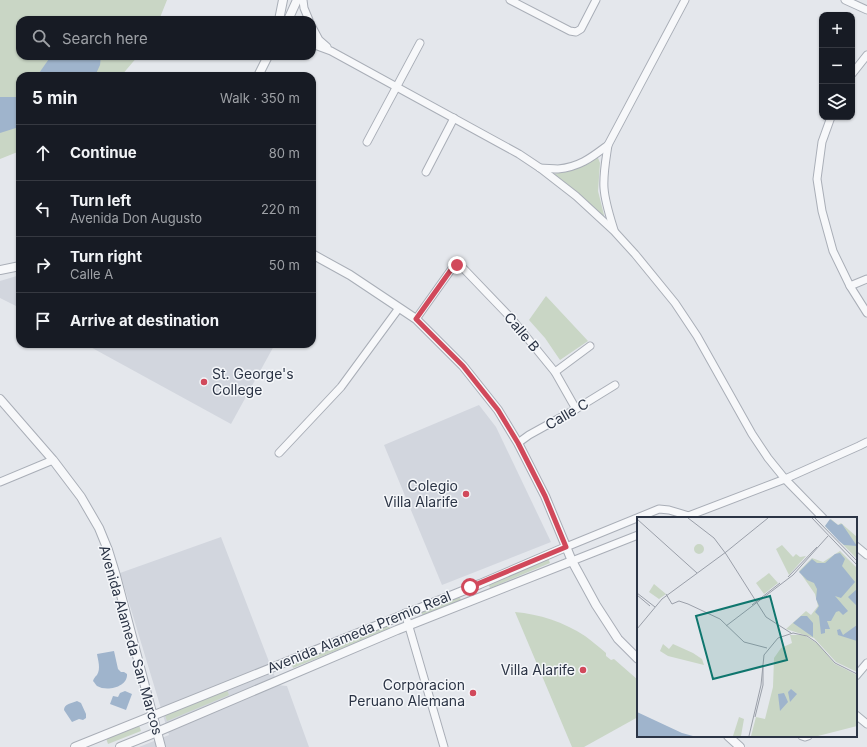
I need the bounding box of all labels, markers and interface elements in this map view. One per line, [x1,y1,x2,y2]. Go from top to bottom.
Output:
map controls [819,12,855,120]
button: + [819,12,855,48]
search box [16,16,316,60]
icon: search [30,27,52,49]
text: Search here [62,29,148,48]
button: − [819,48,855,84]
button: layers [819,84,855,120]
text: 5 min [32,88,78,108]
text: Walk · 350 m [220,90,300,106]
icon: ahead [32,142,54,164]
text: Continue [70,143,137,162]
text: 80 m [269,145,300,161]
text: Turn left [70,191,131,210]
icon: left [32,198,54,220]
text: 220 m [261,201,300,217]
text: Avenida Don Augusto [70,210,202,226]
text: Turn right [70,247,142,266]
icon: right [32,254,54,276]
route end [448,256,466,274]
text: 50 m [269,257,300,273]
text: Calle A [70,266,113,282]
street label: Calle B [501,309,544,355]
icon: arrive [32,310,54,332]
text: Arrive at destination [70,311,219,330]
place label: St. George's College [212,365,294,398]
marker: St. George's College [199,377,209,387]
street label: Calle C [542,394,591,433]
place label: Colegio Villa Alarife [384,477,458,510]
marker: Colegio Villa Alarife [461,489,471,499]
inset map [637,517,857,737]
street label: Avenida Alameda San Marcos [96,543,167,737]
route start [461,578,479,596]
street label: Avenida Alameda Premio Real [264,587,453,676]
place label: Villa Alarife [501,661,575,678]
marker: Villa Alarife [578,665,588,675]
place label: Corporacion Peruano Alemana [348,676,465,709]
marker: Corporacion Peruano Alemana [468,688,478,698]

